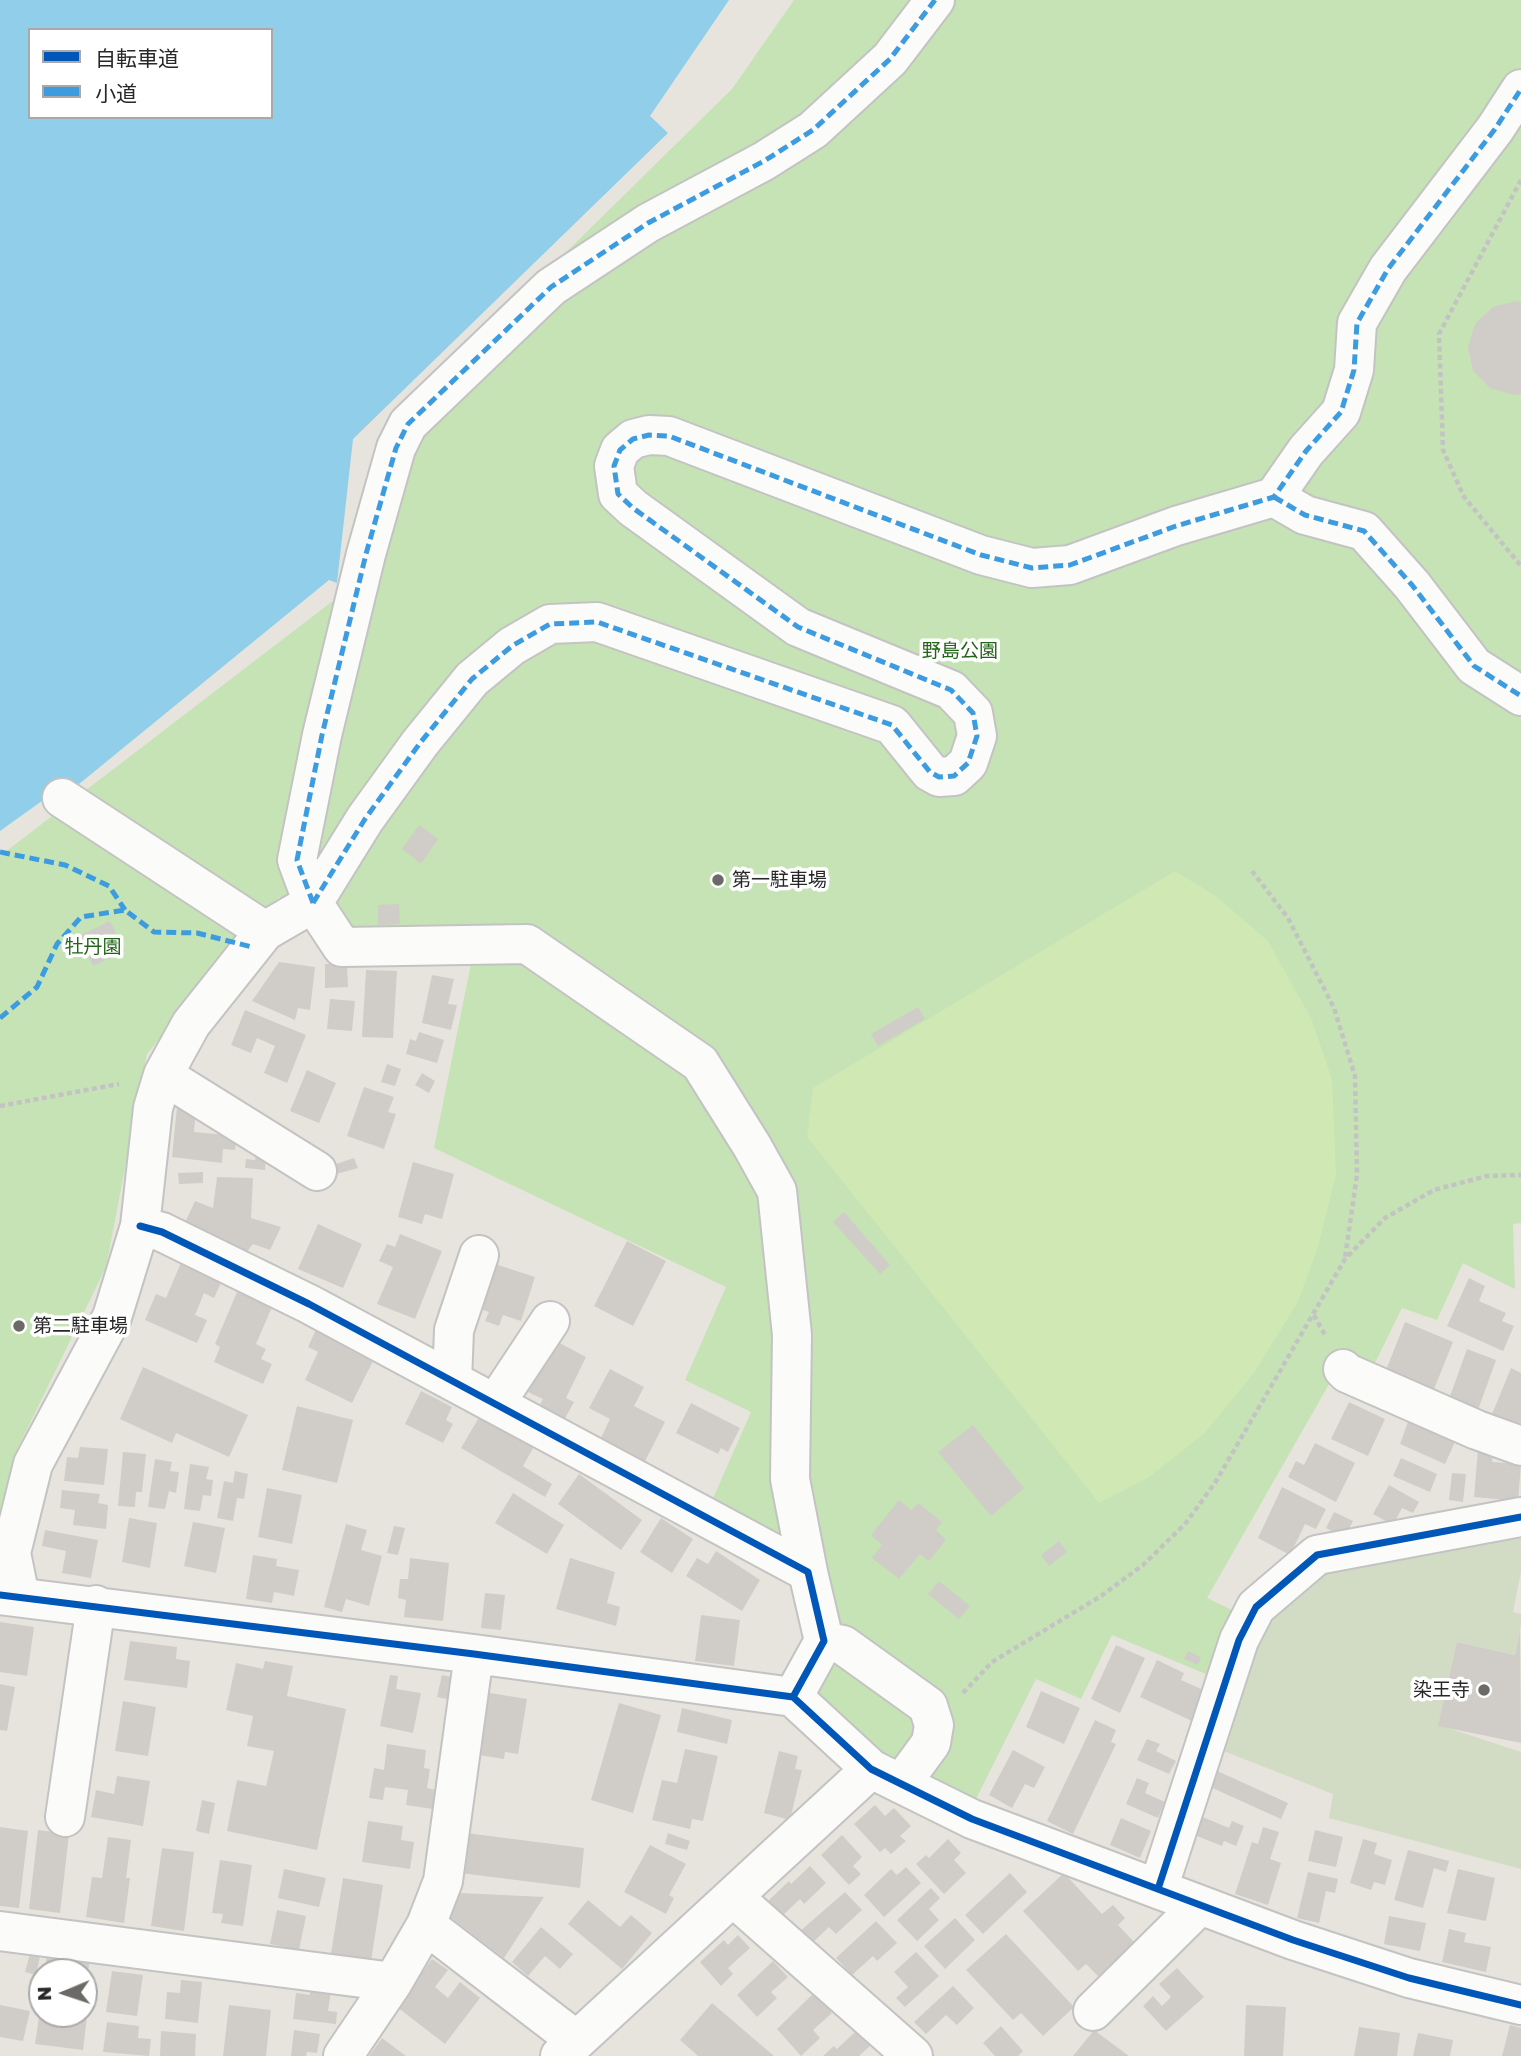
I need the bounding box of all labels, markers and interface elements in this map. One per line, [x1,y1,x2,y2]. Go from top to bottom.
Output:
legend [28,28,273,119]
text: 自転車道 [95,45,179,71]
text: 小道 [95,80,137,106]
park label: 野島公園 [922,640,998,662]
place label: 第一駐車場 [732,869,827,891]
marker: 第一駐車場 [710,872,726,888]
park label: 牡丹園 [65,936,121,958]
place label: 第二駐車場 [33,1315,128,1337]
marker: 第二駐車場 [11,1318,27,1334]
place label: 染王寺 [1413,1679,1470,1701]
marker: 染王寺 [1476,1682,1492,1698]
north arrow [28,1958,98,2028]
text: N [32,1986,55,2001]

